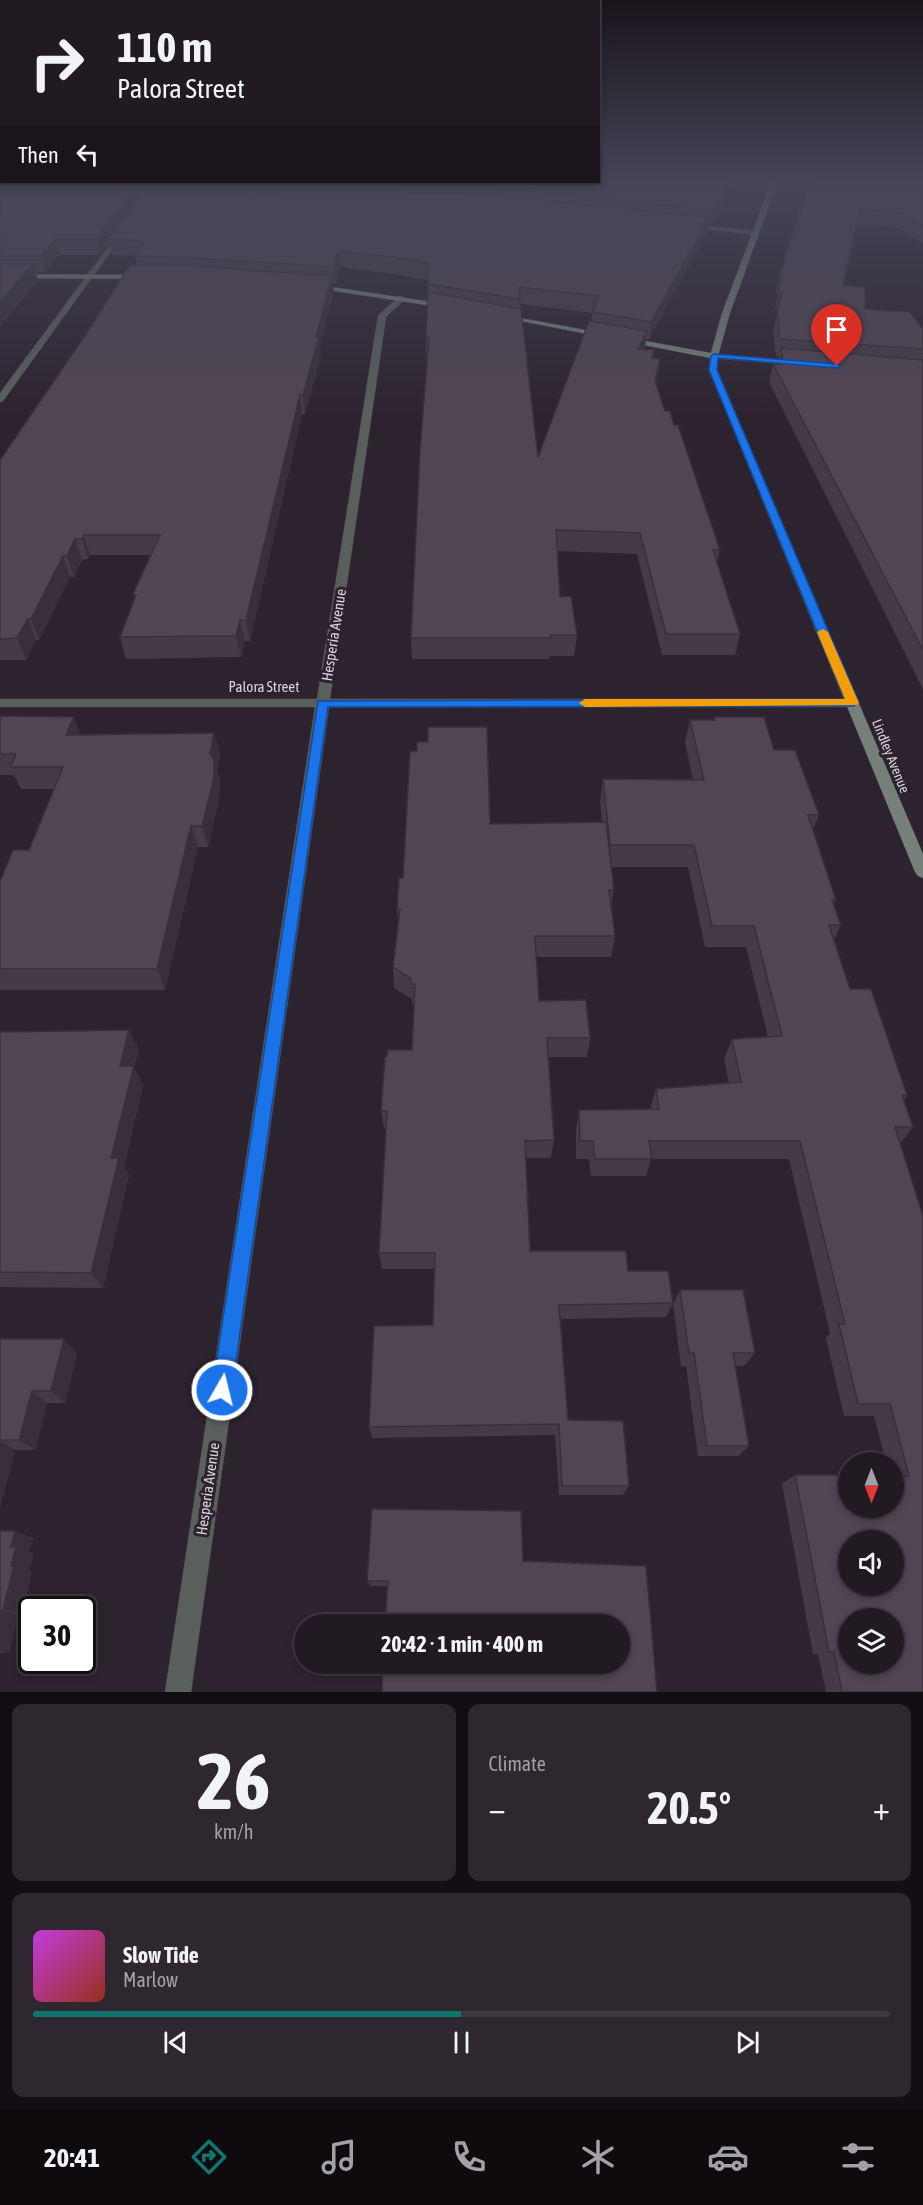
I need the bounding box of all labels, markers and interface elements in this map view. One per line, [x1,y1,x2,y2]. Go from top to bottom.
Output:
text: 110 m [117,23,212,71]
icon: right [18,24,96,102]
text: Palora Street [117,73,245,104]
icon: left [71,138,104,171]
text: Then [18,142,59,168]
pin [811,304,862,366]
icon: arrive [820,313,853,346]
street label: Hesperia Avenue [318,587,349,682]
street label: Palora Street [229,678,299,695]
street label: Lindley Avenue [869,717,913,795]
position arrow [190,1358,254,1422]
street label: Hesperia Avenue [193,1441,222,1536]
north arrow [838,1452,904,1518]
map controls [838,1452,904,1674]
button: sound [838,1530,904,1596]
speed limit sign: 30 [18,1596,96,1674]
button: layers [838,1608,904,1674]
text: 20:42 · 1 min · 400 m [381,1631,543,1657]
text: 26 [197,1736,270,1826]
text: Climate [489,1752,546,1775]
text: 20.5° [647,1782,731,1834]
text: − [489,1789,506,1827]
text: + [873,1789,890,1827]
text: km/h [214,1820,254,1843]
text: Slow Tide [123,1942,199,1968]
text: Marlow [123,1968,178,1991]
icon: previous [159,2026,192,2059]
icon: pause [445,2026,478,2059]
icon: next [731,2026,764,2059]
icon: directions [188,2136,230,2178]
icon: music [318,2136,360,2178]
icon: phone [448,2136,490,2178]
icon: climate [577,2136,619,2178]
icon: car [707,2136,749,2178]
icon: filters [837,2136,879,2178]
text: 20:41 [44,2142,100,2173]

